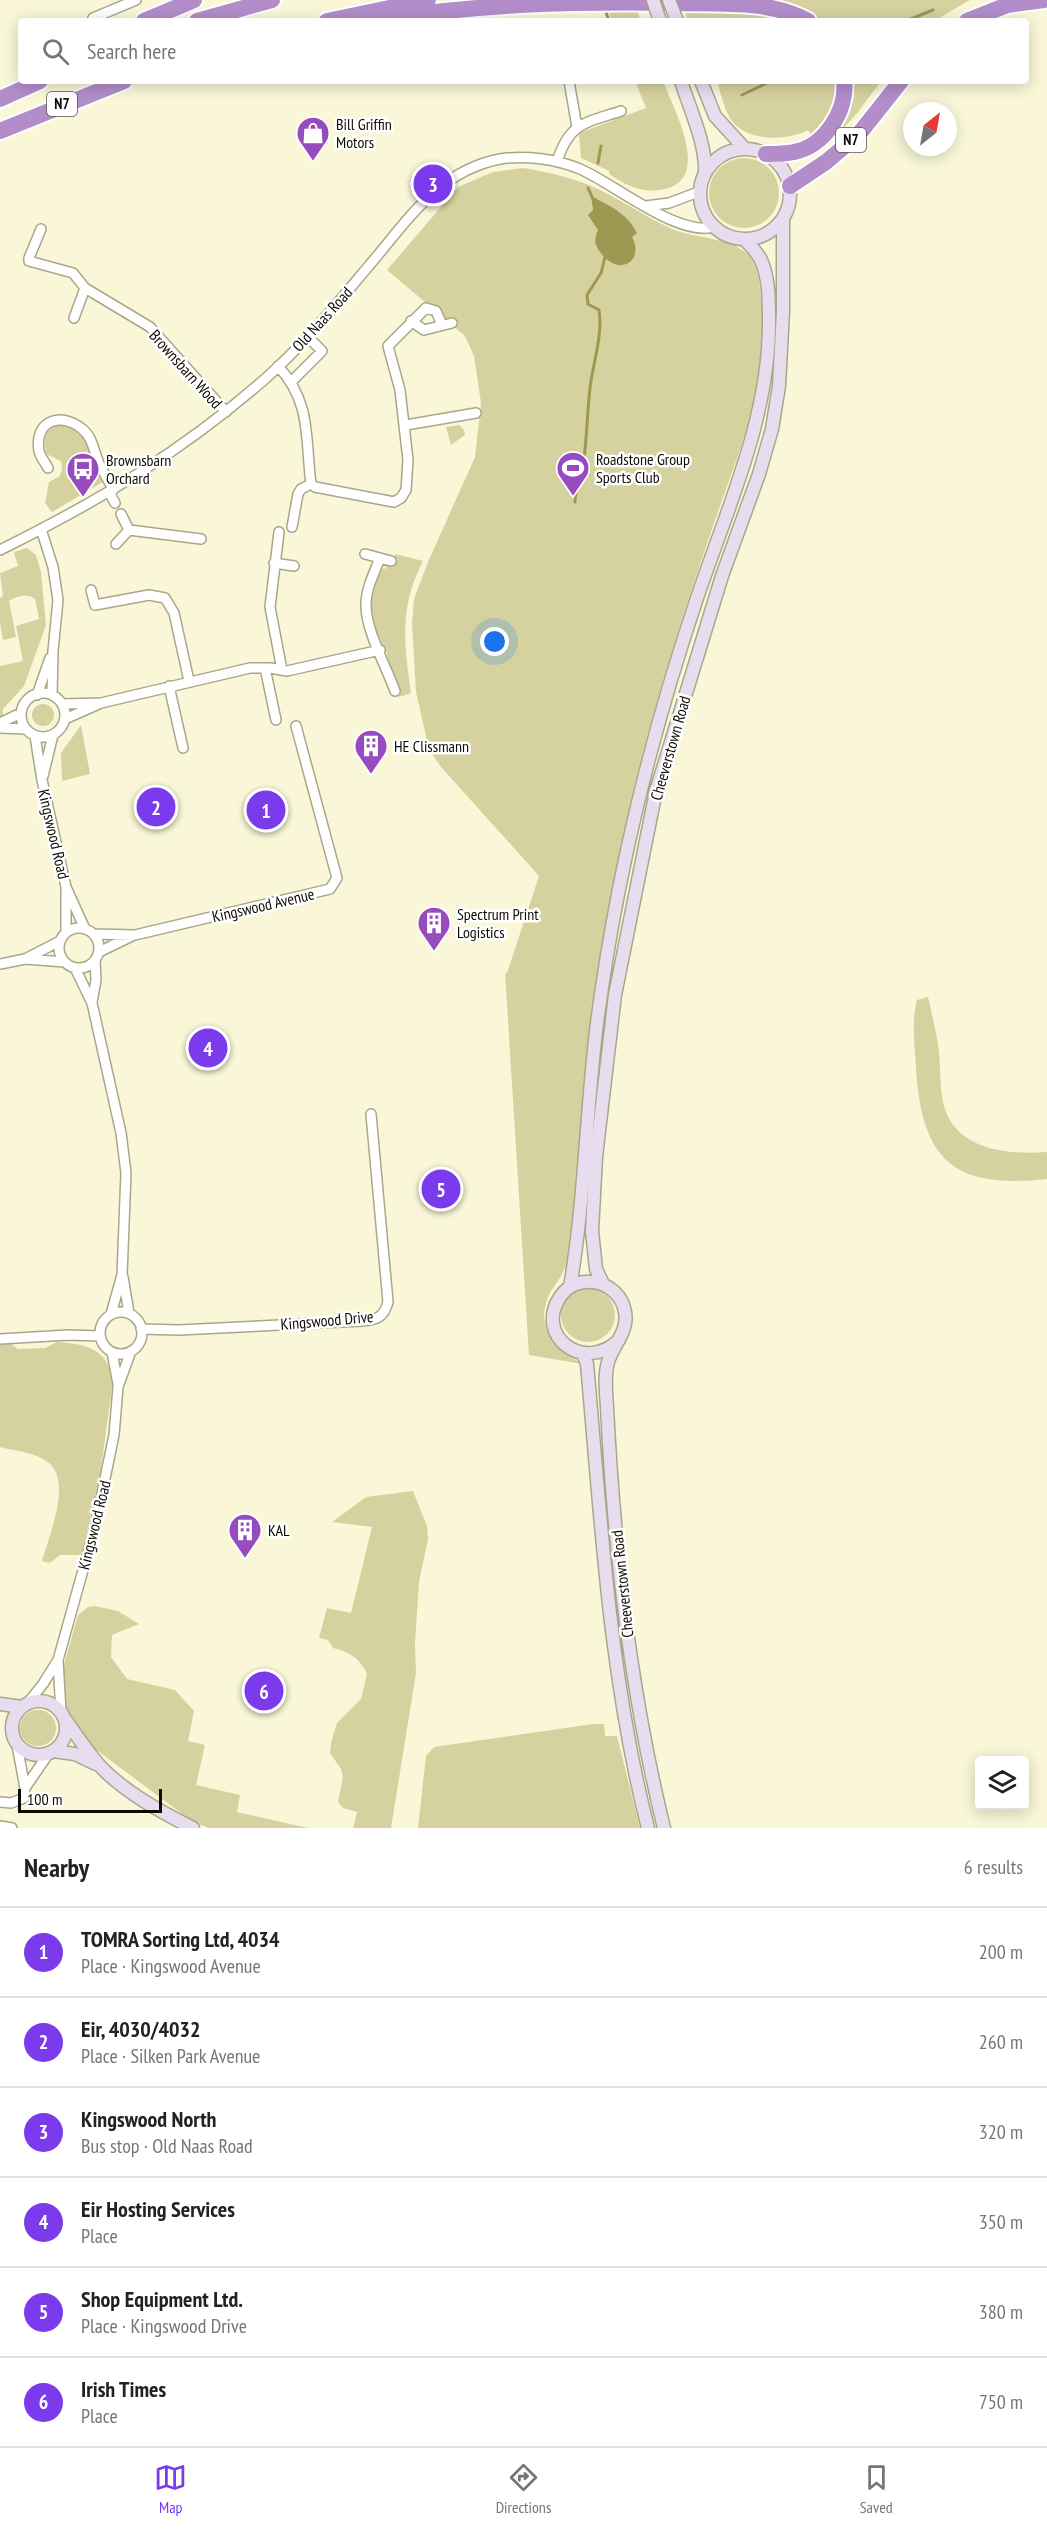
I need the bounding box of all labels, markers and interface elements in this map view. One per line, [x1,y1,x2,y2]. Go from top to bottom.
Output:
search box [18,18,1029,84]
icon: search [39,35,72,68]
text: Search here [87,37,176,65]
road number: N7 [47,92,77,116]
north arrow [903,102,957,156]
place label: Bill Griffin Motors [336,114,392,152]
shop icon: Bill Griffin Motors [295,115,331,162]
road number: N7 [836,128,866,152]
pin: 3 [414,162,452,207]
street label: Old Naas Road [288,282,356,356]
street label: Brownsbarn Wood [145,325,227,413]
place label: Roadstone Group Sports Club [596,449,690,487]
place label: Brownsbarn Orchard [106,450,171,488]
sports icon: Roadstone Group Sports Club [555,450,591,497]
bus stop icon: Brownsbarn Orchard [65,451,101,498]
your location [480,627,509,656]
street label: Cheeverstown Road [646,693,695,803]
building icon: HE Clissmann [353,728,389,775]
place label: HE Clissmann [394,736,469,756]
pin: 2 [136,784,176,830]
street label: Kingswood Road [34,787,74,881]
pin: 1 [246,788,286,832]
street label: Kingswood Avenue [210,884,316,926]
place label: Spectrum Print Logistics [457,904,539,942]
building icon: Spectrum Print Logistics [416,905,452,952]
pin: 4 [188,1026,228,1070]
pin: 5 [422,1166,460,1212]
street label: Kingswood Drive [280,1306,374,1334]
street label: Kingswood Road [73,1478,115,1572]
building icon: KAL [227,1512,263,1559]
place label: KAL [268,1520,290,1540]
street label: Cheeverstown Road [606,1529,638,1639]
pin: 6 [244,1668,284,1714]
map controls [975,1756,1029,1810]
button: layers [975,1756,1029,1810]
scale bar [18,1786,162,1814]
text: 100 m [27,1789,62,1809]
text: Nearby [24,1851,89,1884]
text: 6 results [964,1854,1023,1880]
text: TOMRA Sorting Ltd, 4034 [81,1925,280,1953]
text: 1 [39,1939,48,1965]
text: 200 m [979,1939,1023,1965]
text: Place · Kingswood Avenue [81,1953,261,1979]
text: Eir, 4030/4032 [81,2015,200,2043]
text: 2 [39,2029,48,2055]
text: 260 m [979,2029,1023,2055]
text: Place · Silken Park Avenue [81,2043,260,2069]
text: Kingswood North [81,2105,216,2133]
text: 3 [39,2119,48,2145]
text: 320 m [979,2119,1023,2145]
text: Bus stop · Old Naas Road [81,2133,253,2159]
text: Eir Hosting Services [81,2195,235,2223]
text: 4 [39,2209,48,2235]
text: 350 m [979,2209,1023,2235]
text: Place [81,2223,118,2249]
text: Shop Equipment Ltd. [81,2285,243,2313]
text: 5 [39,2299,48,2325]
text: 380 m [979,2299,1023,2325]
text: Place · Kingswood Drive [81,2313,247,2339]
text: Irish Times [81,2375,166,2403]
text: 6 [39,2389,48,2415]
text: 750 m [979,2389,1023,2415]
text: Place [81,2403,118,2429]
tab: Map [154,2461,187,2517]
tab: Directions [496,2461,551,2517]
tab: Saved [860,2461,893,2517]

